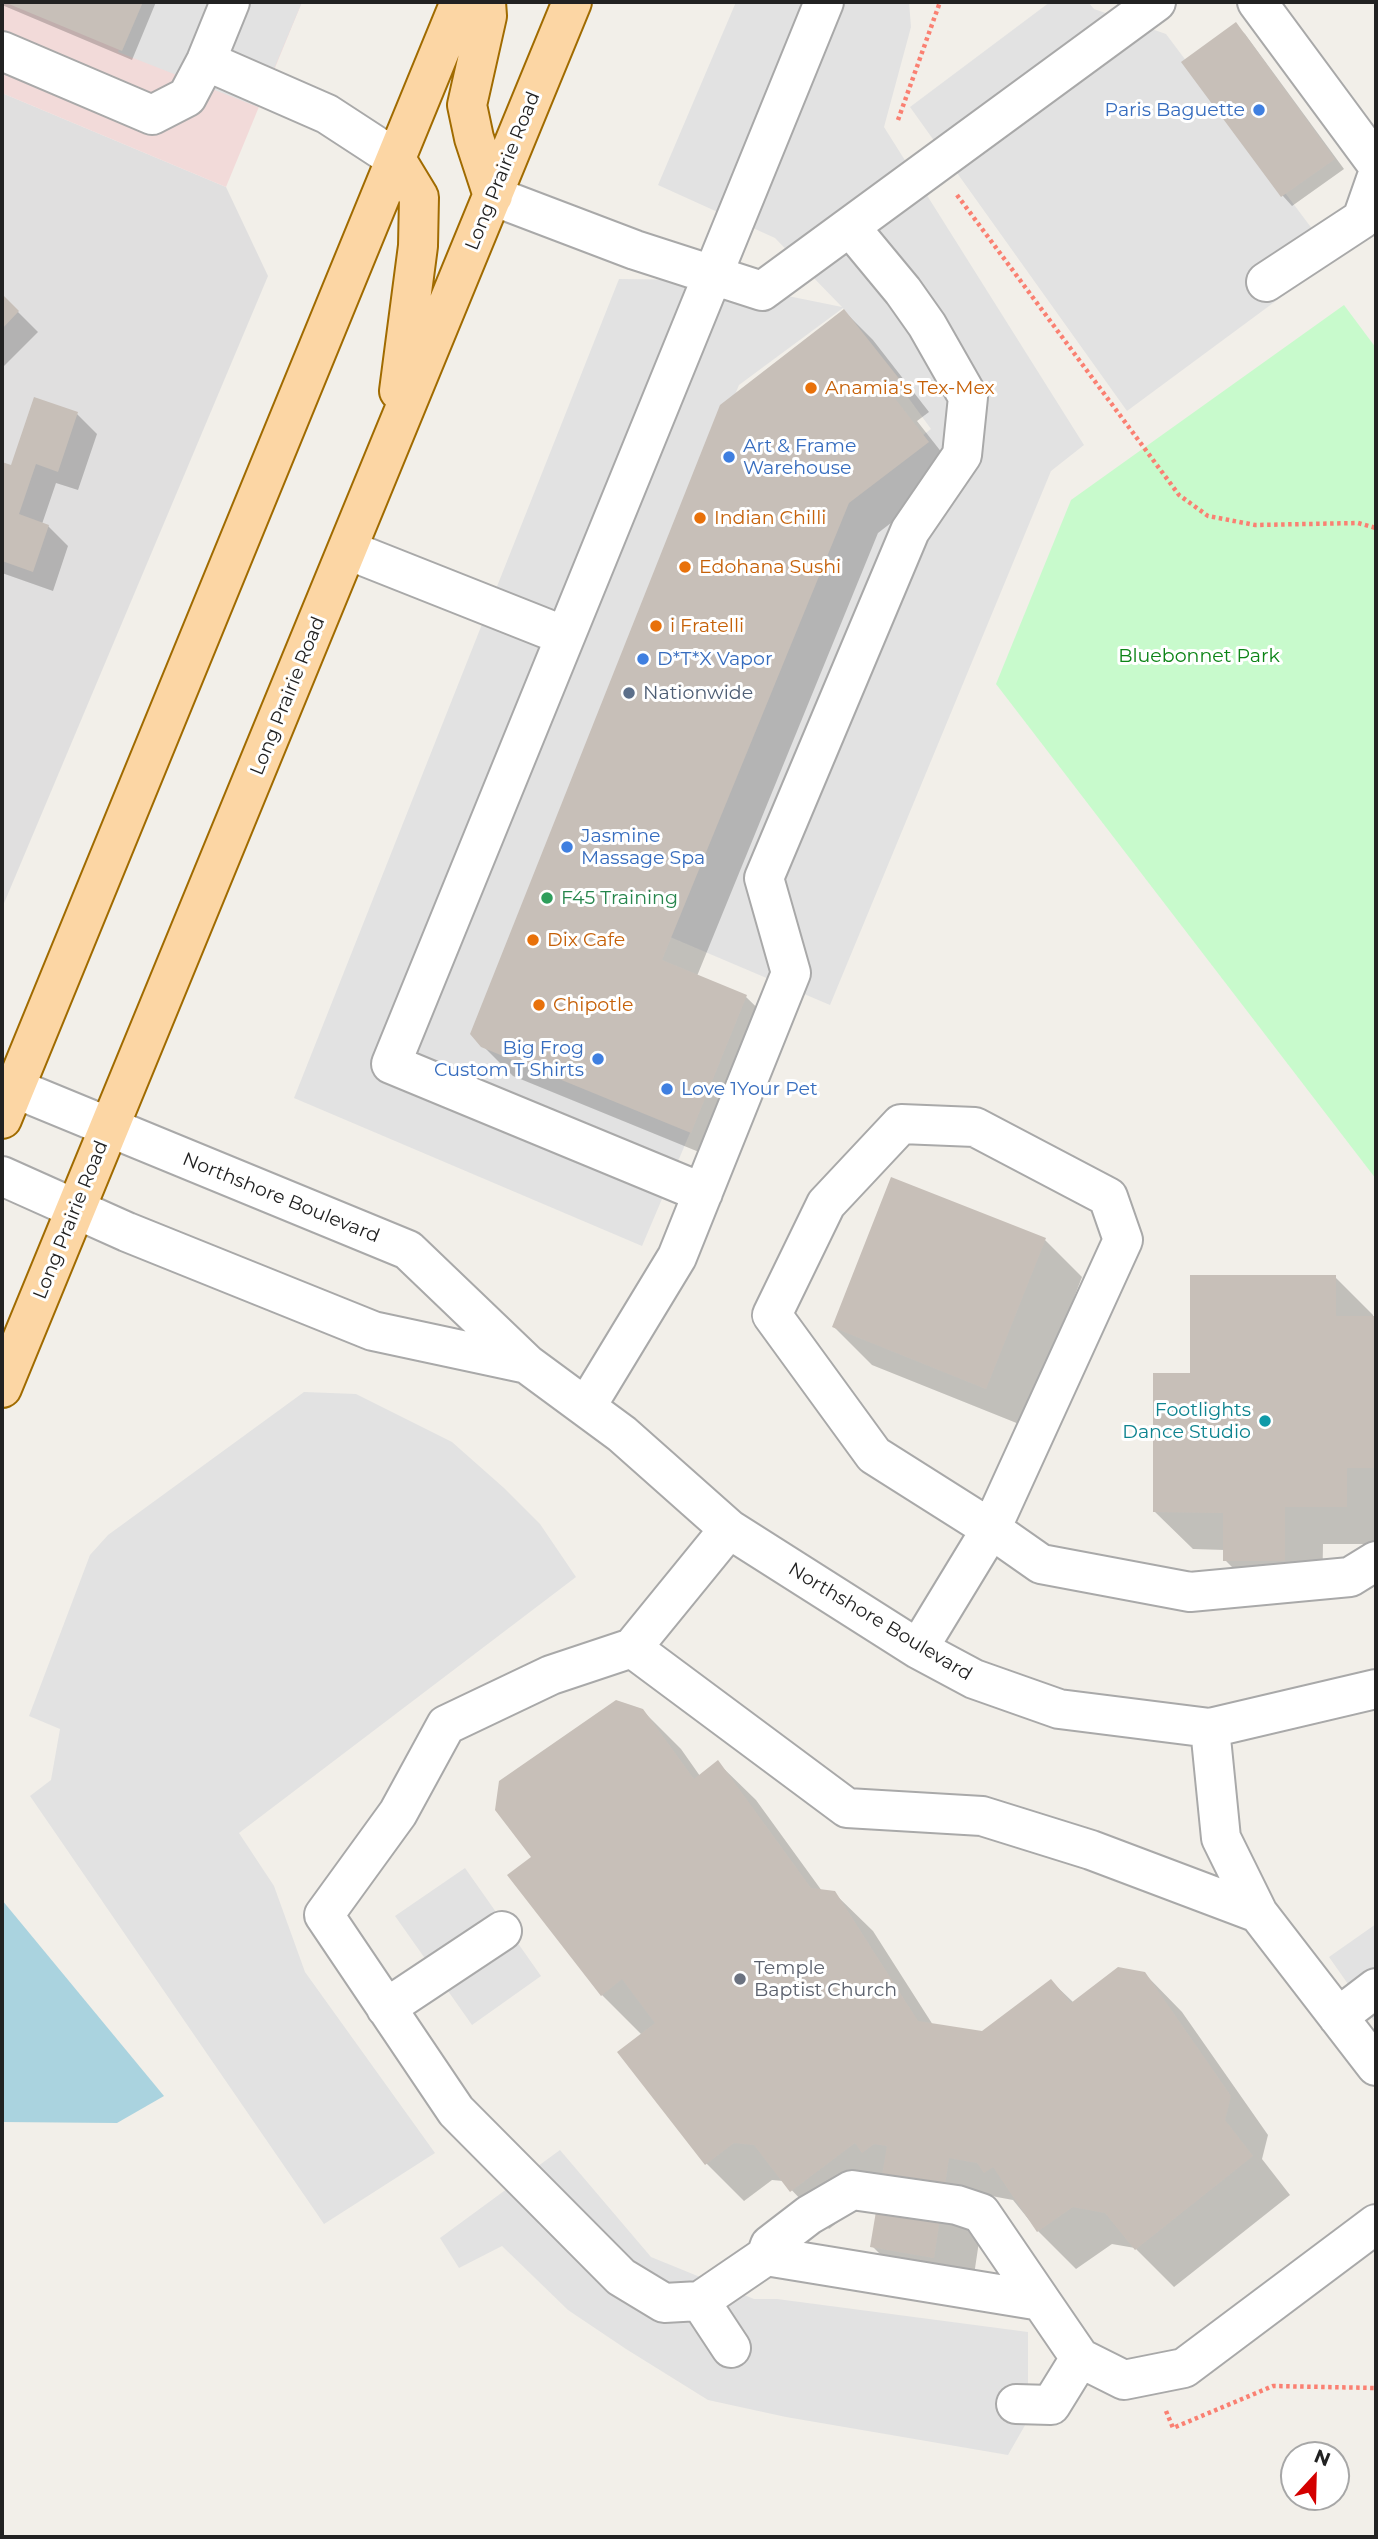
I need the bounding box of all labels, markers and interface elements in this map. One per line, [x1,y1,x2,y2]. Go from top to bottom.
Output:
street label: Long Prairie Road [461,88,545,254]
place label: Paris Baguette [1105,99,1245,121]
marker: Paris Baguette [1251,102,1267,118]
place label: Anamia's Tex-Mex [825,377,995,399]
marker: Anamia's Tex-Mex [803,380,819,396]
place label: Art & Frame Warehouse [743,435,856,479]
marker: Art & Frame Warehouse [721,449,737,465]
place label: Indian Chilli [714,507,826,529]
marker: Indian Chilli [692,510,708,526]
place label: Edohana Sushi [699,556,841,578]
marker: Edohana Sushi [677,559,693,575]
street label: Long Prairie Road [246,613,330,779]
place label: i Fratelli [670,615,744,637]
marker: i Fratelli [648,618,664,634]
park label: Bluebonnet Park [1118,645,1280,667]
place label: D*T*X Vapor [657,648,773,670]
marker: D*T*X Vapor [635,651,651,667]
place label: Nationwide [643,682,753,704]
marker: Nationwide [621,685,637,701]
place label: Jasmine Massage Spa [581,825,705,869]
marker: Jasmine Massage Spa [559,839,575,855]
place label: F45 Training [561,887,678,909]
marker: F45 Training [539,890,555,906]
place label: Dix Cafe [547,929,625,951]
marker: Dix Cafe [525,932,541,948]
place label: Chipotle [553,994,634,1016]
marker: Chipotle [531,997,547,1013]
place label: Big Frog Custom T Shirts [434,1037,584,1081]
marker: Big Frog Custom T Shirts [590,1051,606,1067]
place label: Love 1Your Pet [681,1078,818,1100]
marker: Love 1Your Pet [659,1081,675,1097]
street label: Long Prairie Road [29,1137,113,1303]
street label: Northshore Boulevard [179,1148,383,1248]
place label: Footlights Dance Studio [1122,1399,1251,1443]
marker: Footlights Dance Studio [1257,1413,1273,1429]
street label: Northshore Boulevard [784,1558,976,1686]
place label: Temple Baptist Church [754,1957,897,2001]
marker: Temple Baptist Church [732,1971,748,1987]
north arrow [1280,2441,1350,2511]
text: N [1311,2444,1334,2471]

